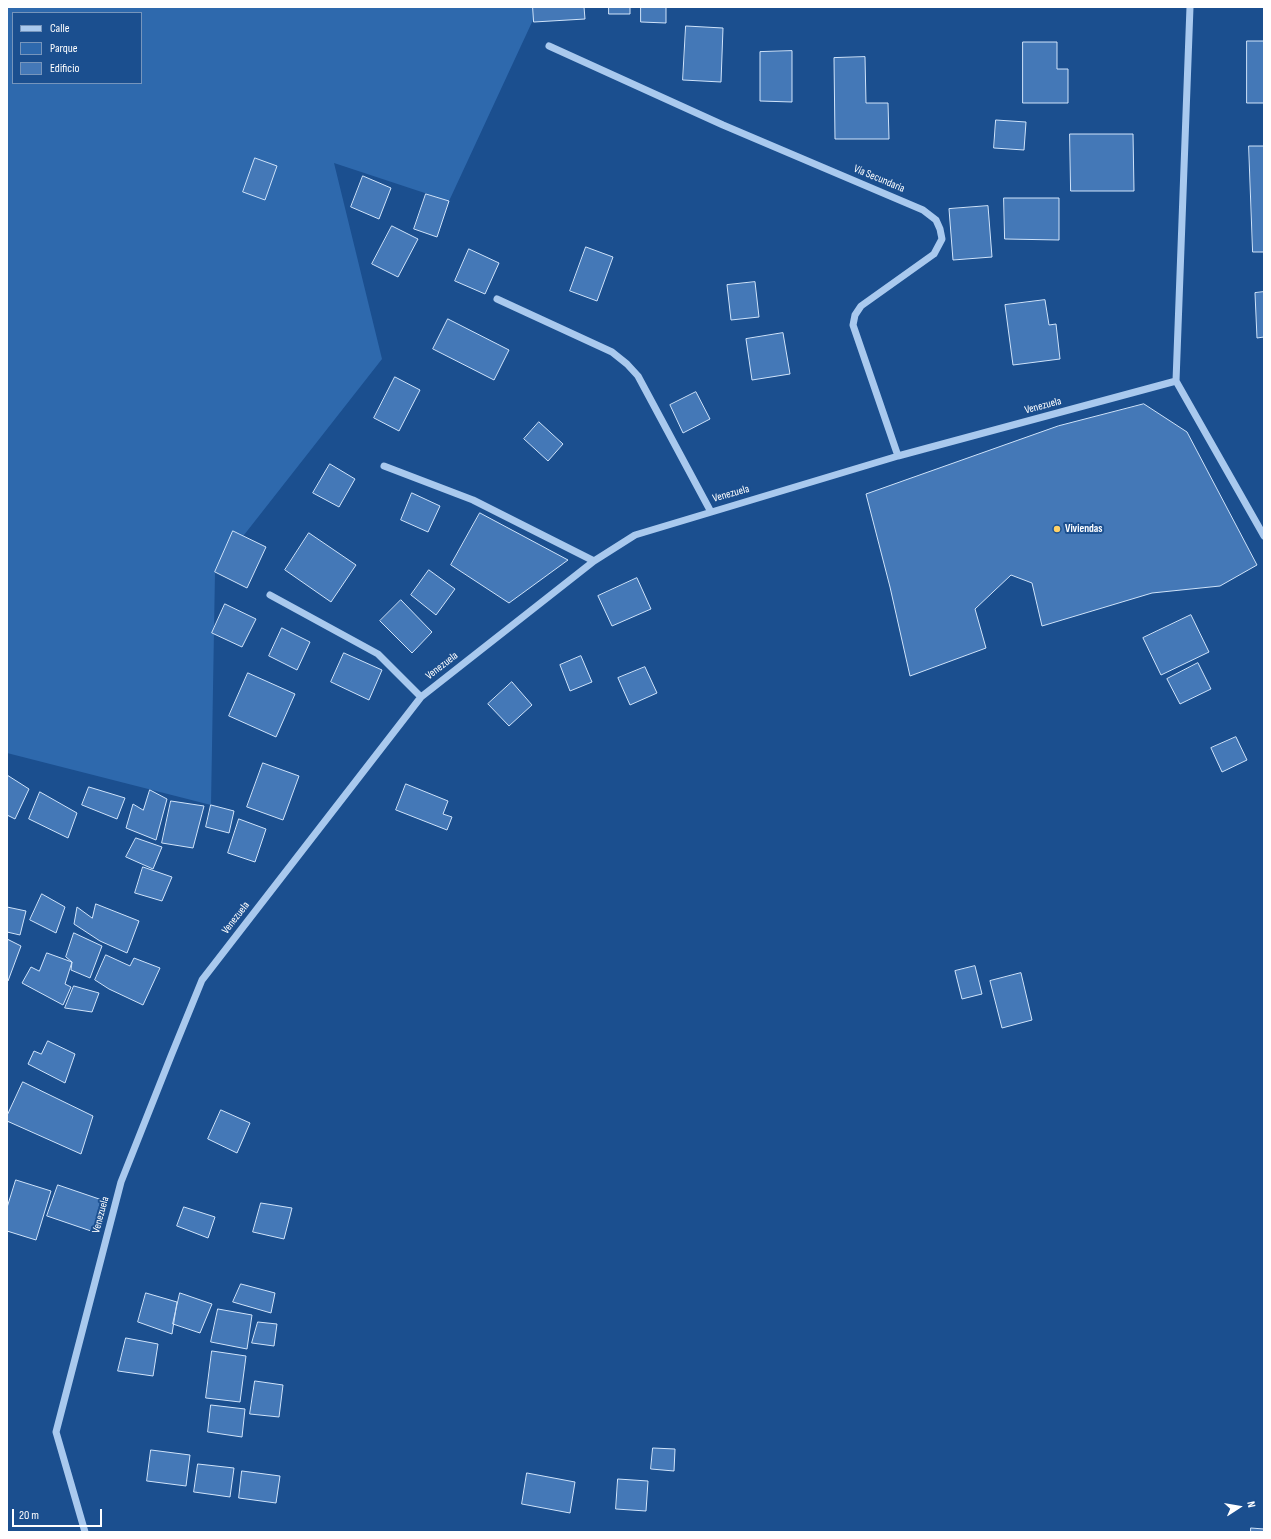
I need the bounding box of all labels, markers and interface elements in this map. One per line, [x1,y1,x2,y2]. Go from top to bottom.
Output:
legend [12,12,142,84]
text: Calle [50,21,70,36]
text: Parque [50,41,78,56]
text: Edificio [50,61,79,76]
street label: Vía Secundaria [852,162,906,196]
street label: Venezuela [1023,395,1063,417]
street label: Venezuela [711,482,751,506]
place label: Viviendas [1065,522,1103,536]
marker: Viviendas [1052,524,1062,534]
street label: Venezuela [423,649,461,683]
street label: Venezuela [219,899,253,937]
street label: Venezuela [90,1195,112,1235]
north arrow [1219,1487,1259,1527]
text: N [1244,1500,1258,1509]
scale bar [14,1501,104,1527]
text: 20 m [19,1508,39,1523]

